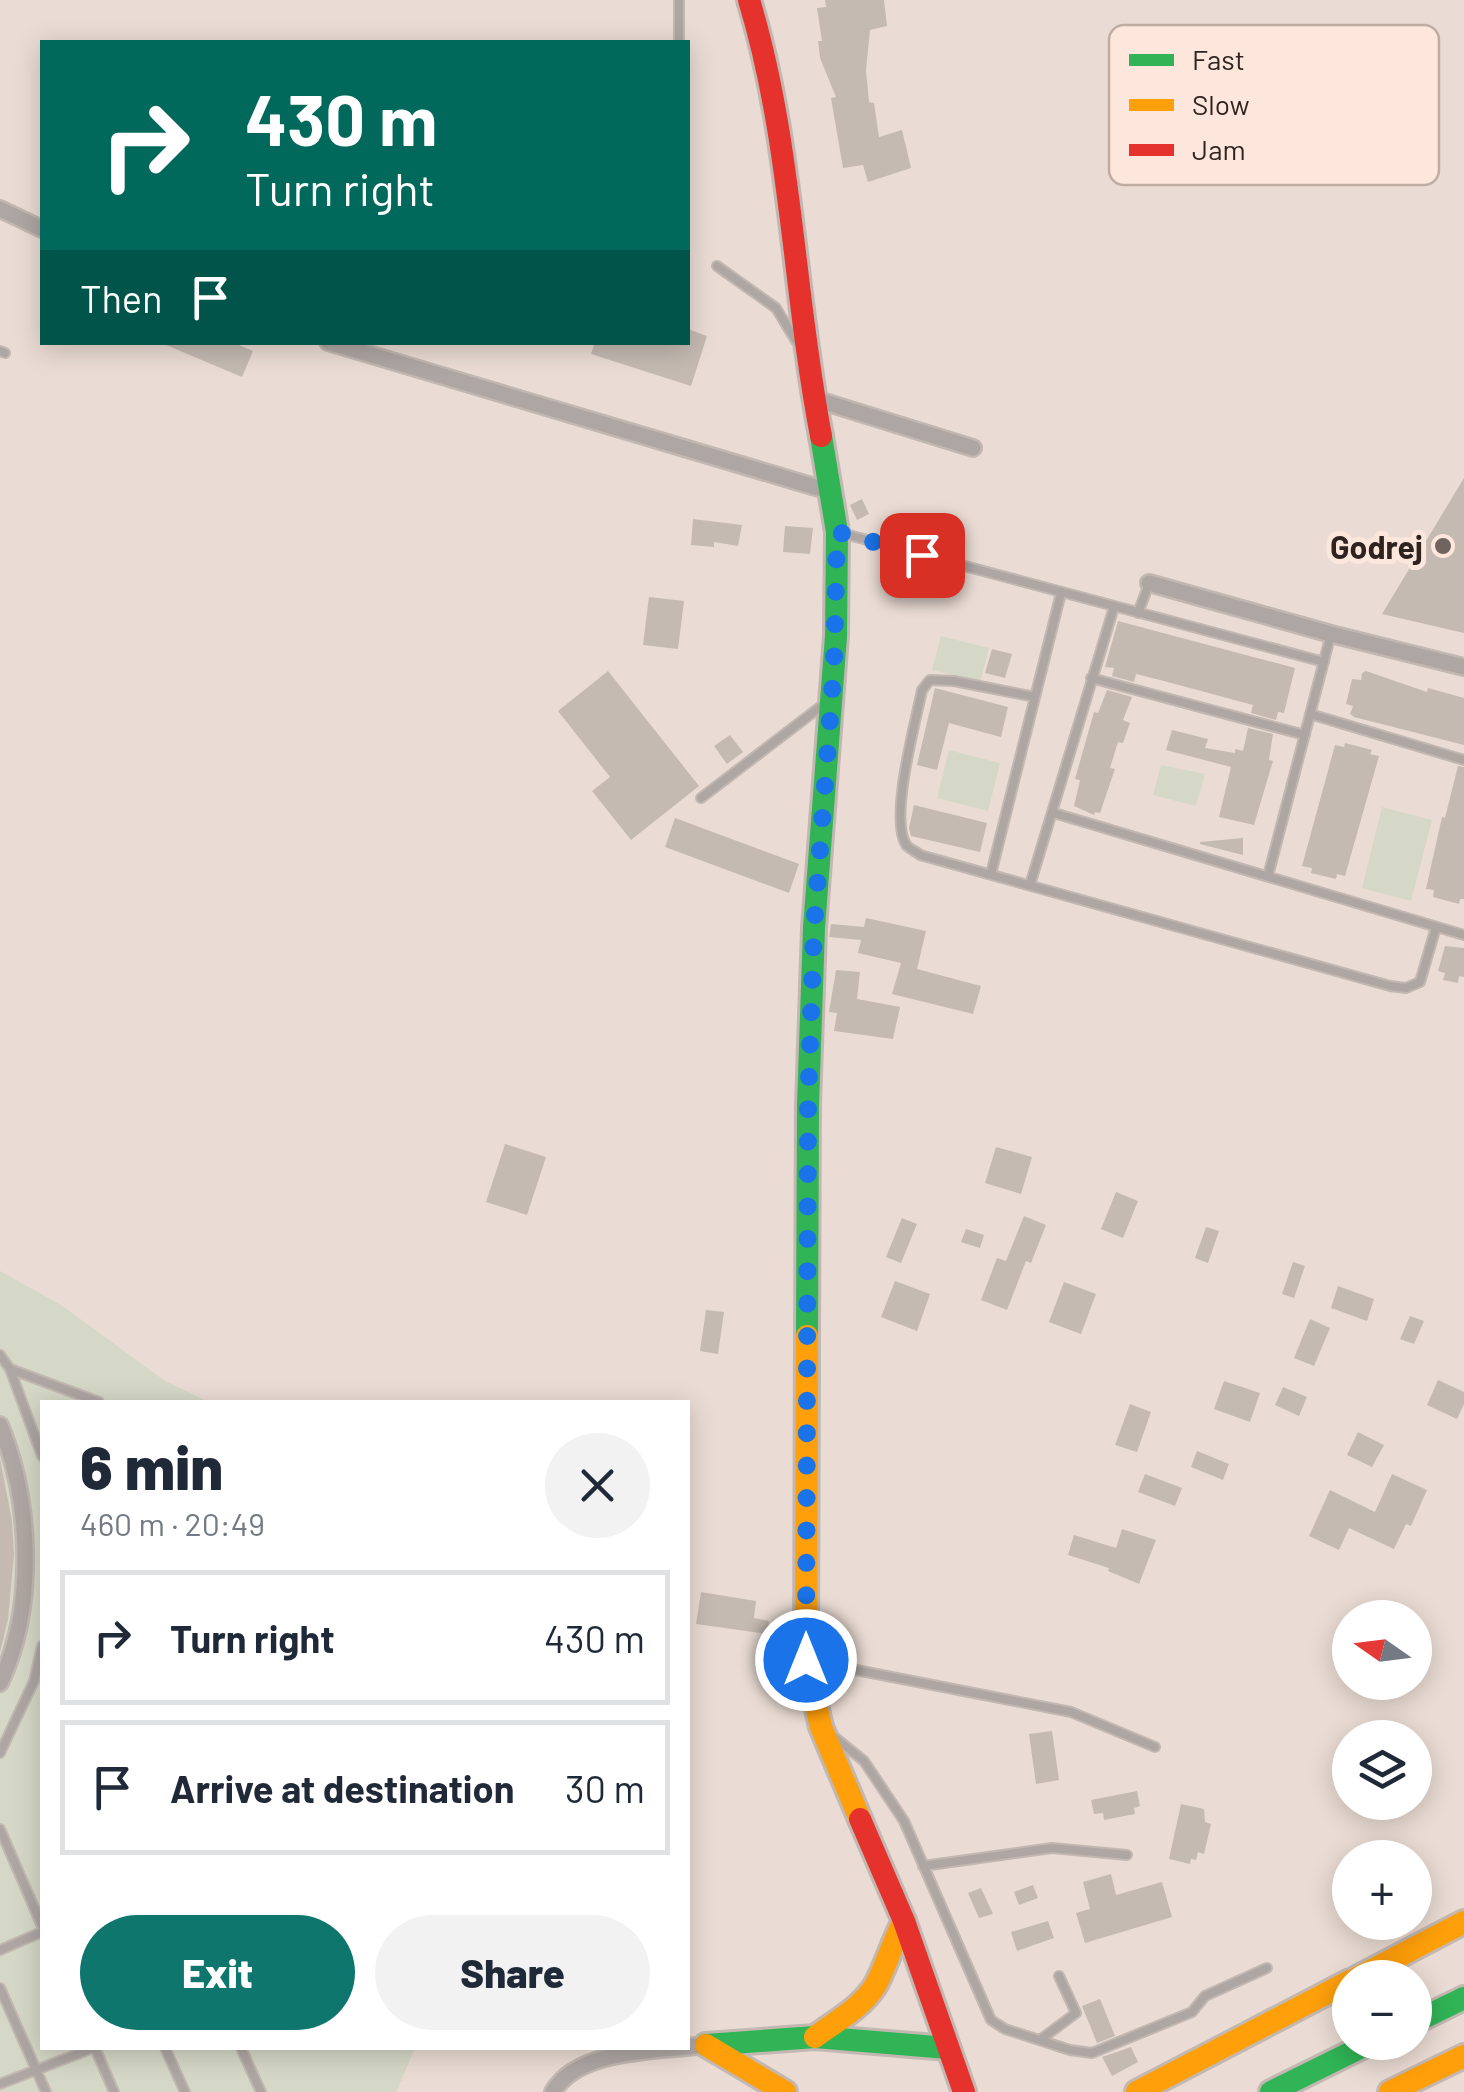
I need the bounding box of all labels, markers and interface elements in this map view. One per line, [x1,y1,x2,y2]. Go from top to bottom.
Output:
legend [1109,25,1439,185]
text: Fast [1192,42,1245,76]
text: 430 m [245,76,438,160]
icon: right [80,80,210,210]
text: Slow [1192,87,1250,121]
text: Jam [1192,132,1246,166]
text: Turn right [245,161,435,215]
icon: arrive [183,270,238,325]
text: Then [80,275,163,321]
pin [880,513,965,598]
place label: Godrej [1330,527,1423,565]
icon: arrive [895,528,950,583]
marker: Godrej [1432,535,1454,557]
text: 6 min [80,1430,223,1502]
button: close [545,1433,650,1538]
text: 460 m · 20:49 [80,1504,265,1542]
north arrow [1332,1600,1432,1700]
map controls [1332,1600,1432,2060]
position arrow [754,1608,858,1712]
icon: right [85,1610,140,1665]
text: Turn right [170,1615,335,1661]
text: 430 m [544,1615,645,1661]
button: layers [1332,1720,1432,1820]
icon: arrive [85,1760,140,1815]
text: Arrive at destination [170,1765,515,1811]
text: 30 m [565,1765,645,1811]
button: + [1332,1840,1432,1940]
button: Exit [80,1915,355,2030]
button: Share [375,1915,650,2030]
button: − [1332,1960,1432,2060]

